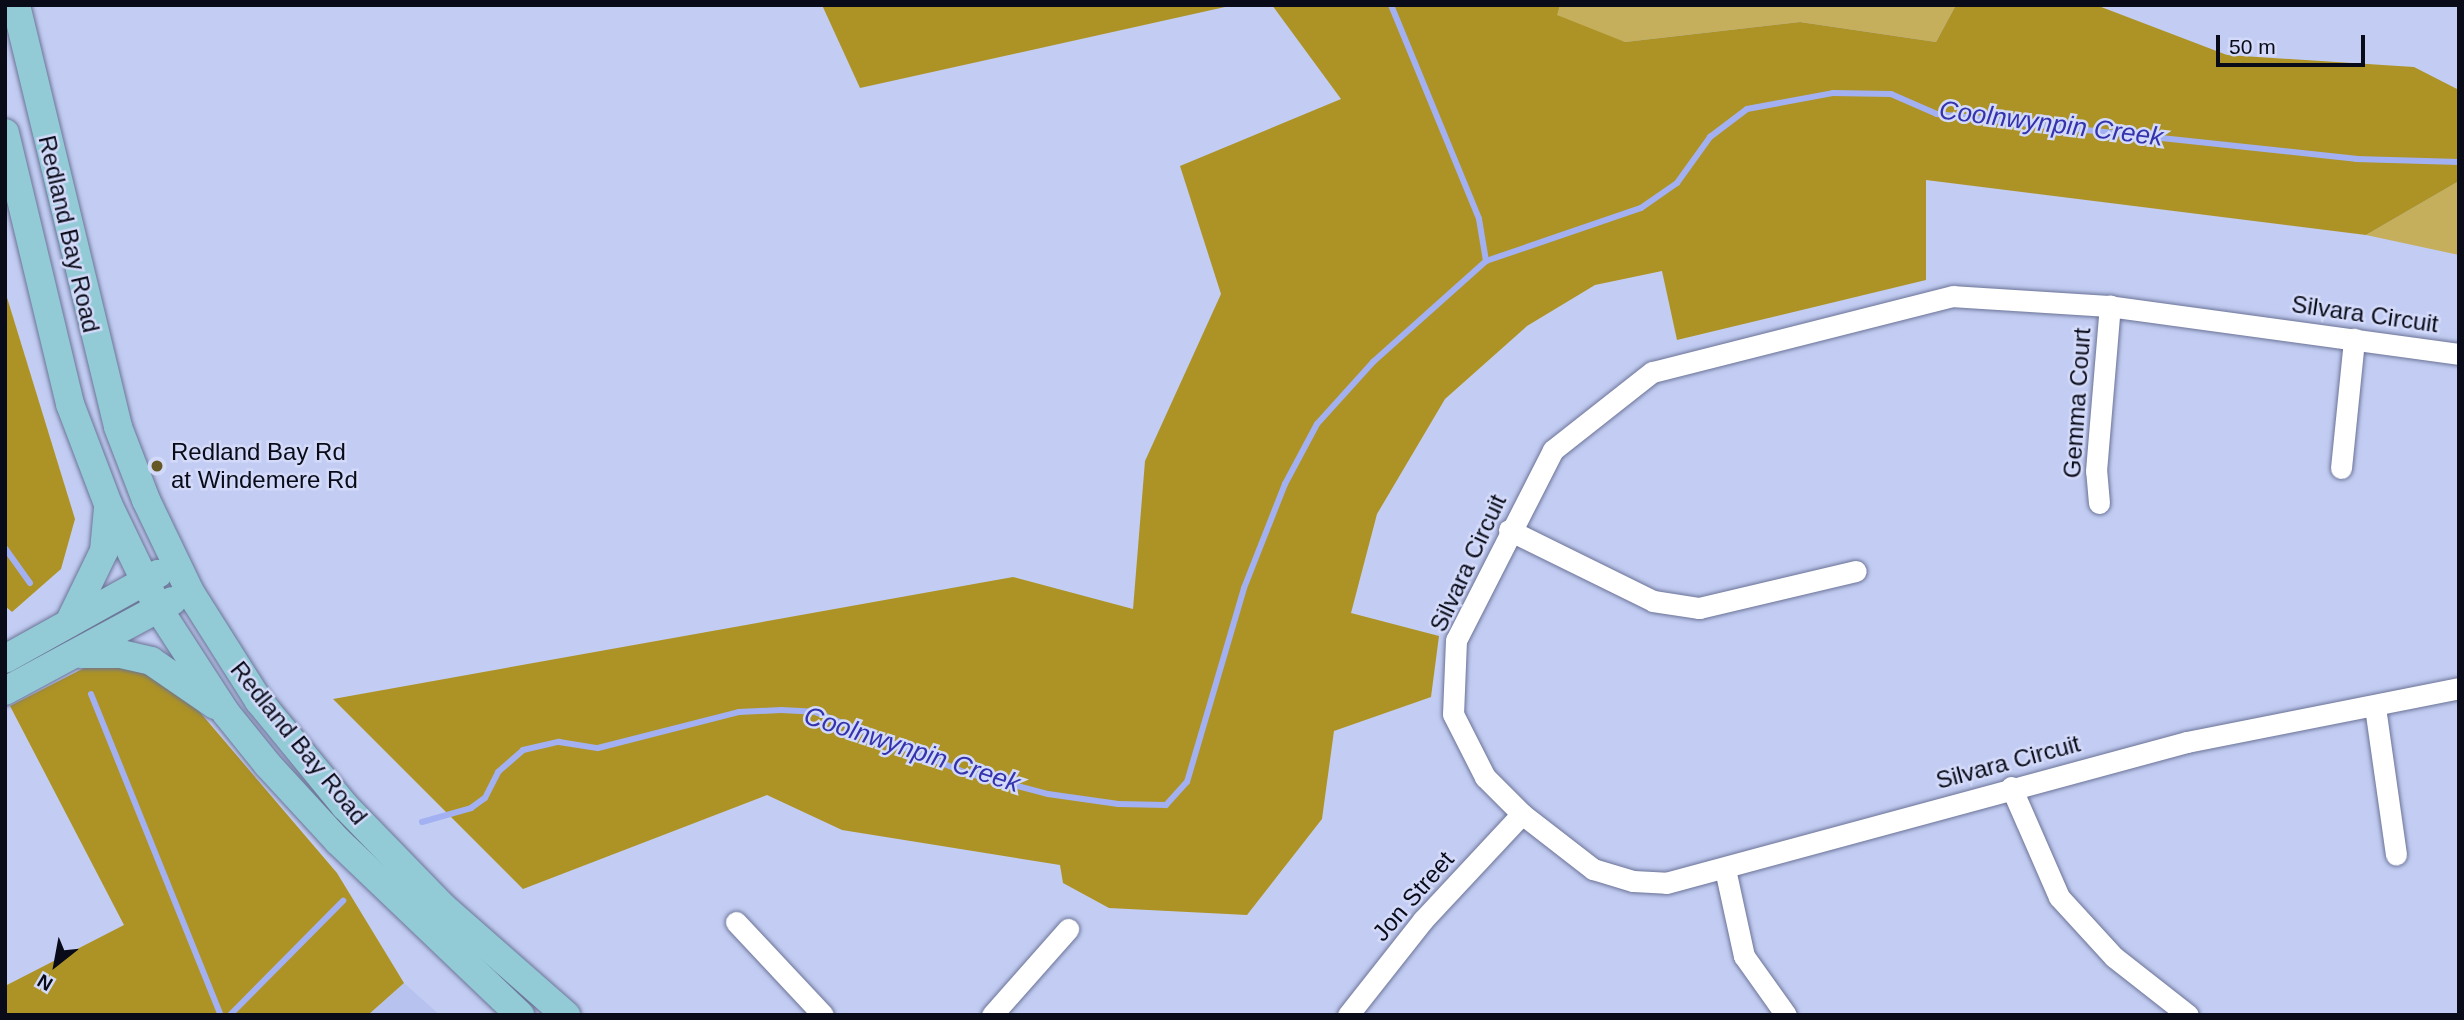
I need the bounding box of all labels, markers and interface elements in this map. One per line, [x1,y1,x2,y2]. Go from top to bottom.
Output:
scale bar [2219,21,2368,65]
text: 50 m [2229,35,2276,58]
water label: Coolnwynpin Creek [1937,95,2165,153]
street label: Redland Bay Road [32,133,106,335]
street label: Silvara Circuit [2290,289,2440,339]
street label: Gemma Court [2057,327,2097,479]
place label: Redland Bay Rd at Windemere Rd [171,438,358,494]
marker: Redland Bay Rd at Windemere Rd [149,458,165,474]
street label: Silvara Circuit [1424,490,1512,636]
street label: Redland Bay Road [224,656,374,830]
water label: Coolnwynpin Creek [800,700,1024,800]
street label: Silvara Circuit [1933,729,2083,795]
street label: Jon Street [1366,845,1460,947]
north arrow [21,929,91,999]
text: N [34,970,56,995]

